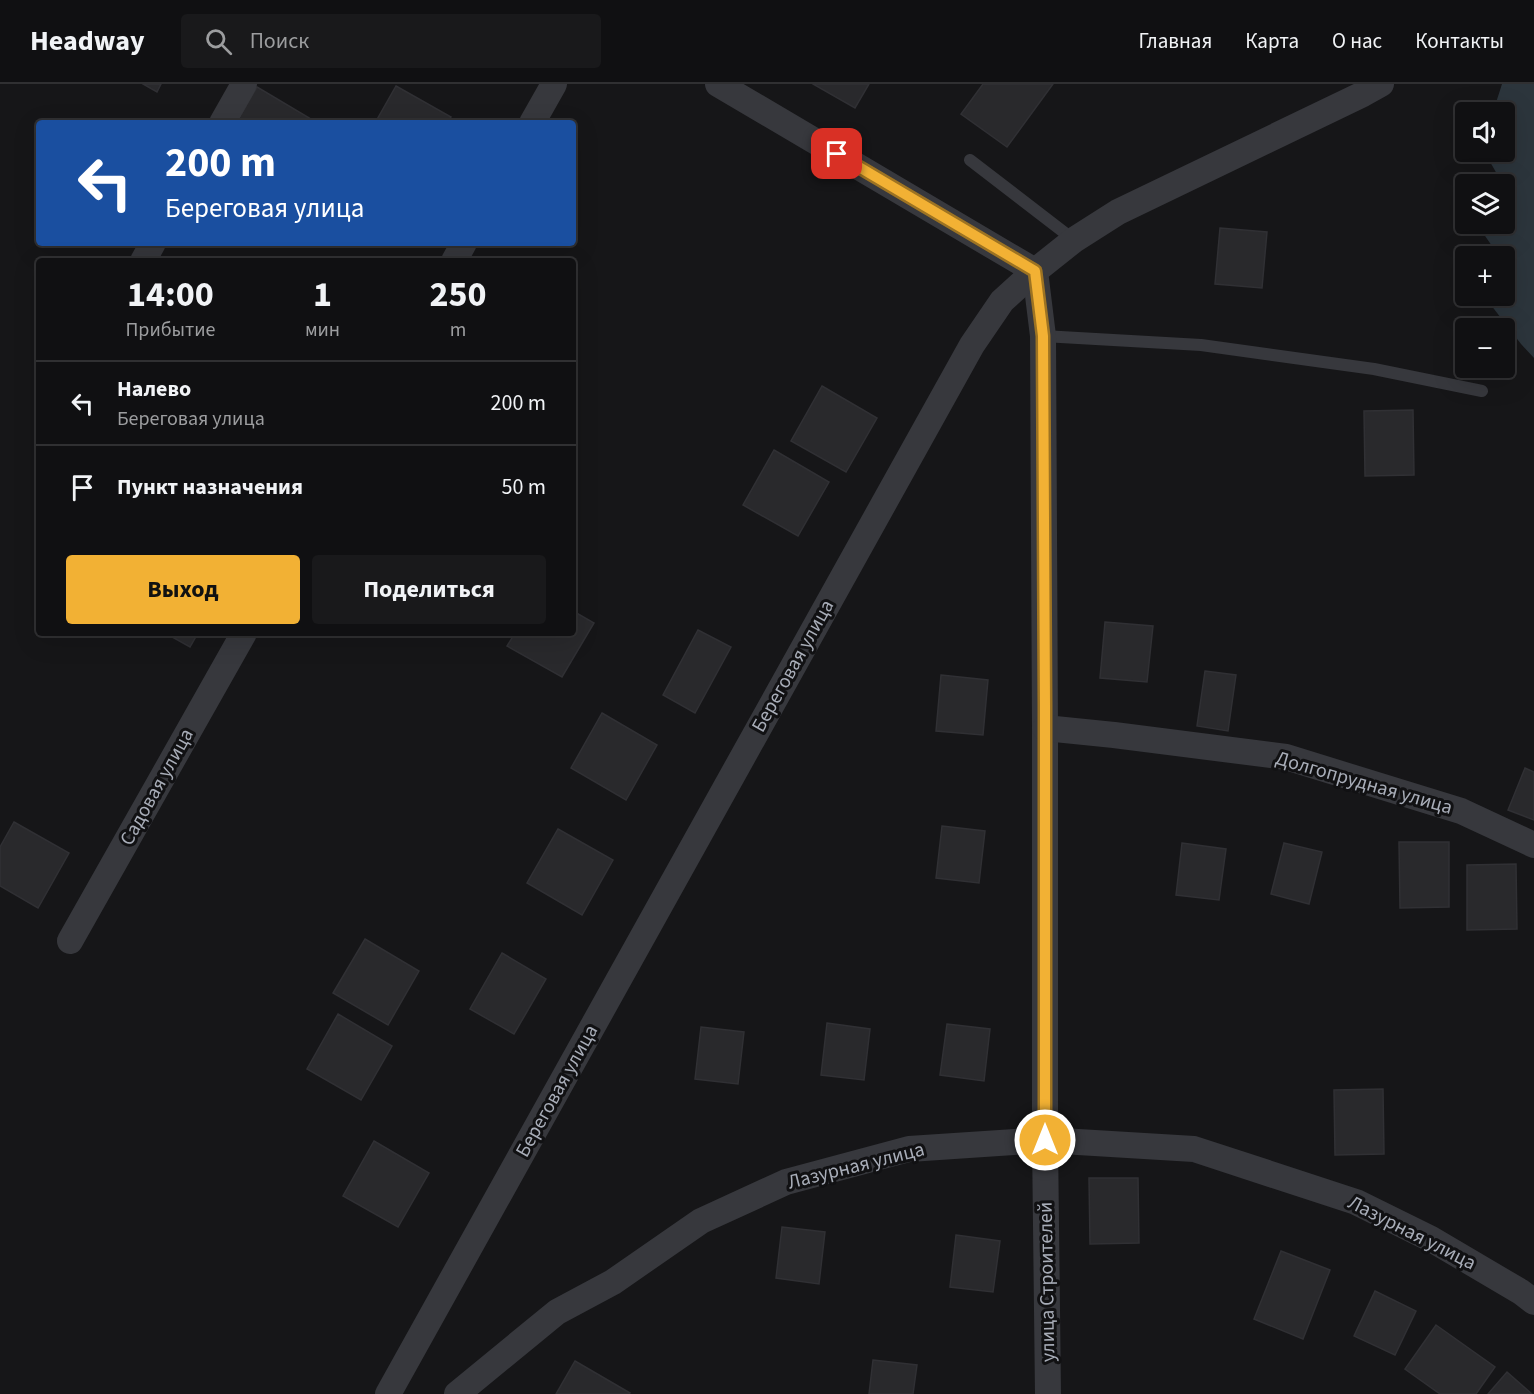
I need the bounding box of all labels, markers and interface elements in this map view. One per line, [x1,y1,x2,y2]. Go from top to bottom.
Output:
search box [181,14,601,68]
text: Headway [30,21,145,61]
icon: search [202,25,235,58]
text: Поиск [250,25,309,57]
text: Главная [1139,26,1212,56]
text: Карта [1245,26,1299,56]
text: О нас [1332,26,1382,56]
text: Контакты [1415,26,1504,56]
map controls [1455,102,1515,378]
button: sound [1455,102,1515,162]
pin [811,128,862,179]
text: 200 m [165,133,276,193]
icon: arrive [820,137,853,170]
icon: left [66,144,144,222]
button: layers [1455,174,1515,234]
text: Береговая улица [165,189,364,228]
button: + [1455,246,1515,306]
text: 14:00 [127,269,214,320]
text: 1 [313,269,332,320]
text: 250 [430,269,487,320]
text: Прибытие [125,316,216,344]
text: мин [305,316,340,344]
text: m [450,316,466,344]
button: − [1455,318,1515,378]
text: Налево [117,373,191,405]
icon: left [66,387,99,420]
text: 200 m [491,387,546,419]
text: Береговая улица [117,405,265,433]
icon: arrive [66,471,99,504]
text: Пункт назначения [117,471,303,503]
text: 50 m [501,471,546,503]
button: Выход [66,555,300,624]
button: Поделиться [312,555,546,624]
street label: Береговая улица [745,595,841,737]
street label: Садовая улица [113,723,201,851]
street label: Долгопрудная улица [1272,744,1456,822]
street label: Береговая улица [509,1020,605,1162]
position arrow [1013,1108,1077,1172]
street label: Лазурная улица [785,1135,927,1197]
street label: Лазурная улица [1343,1189,1481,1277]
street label: улица Строителей [1032,1202,1062,1362]

